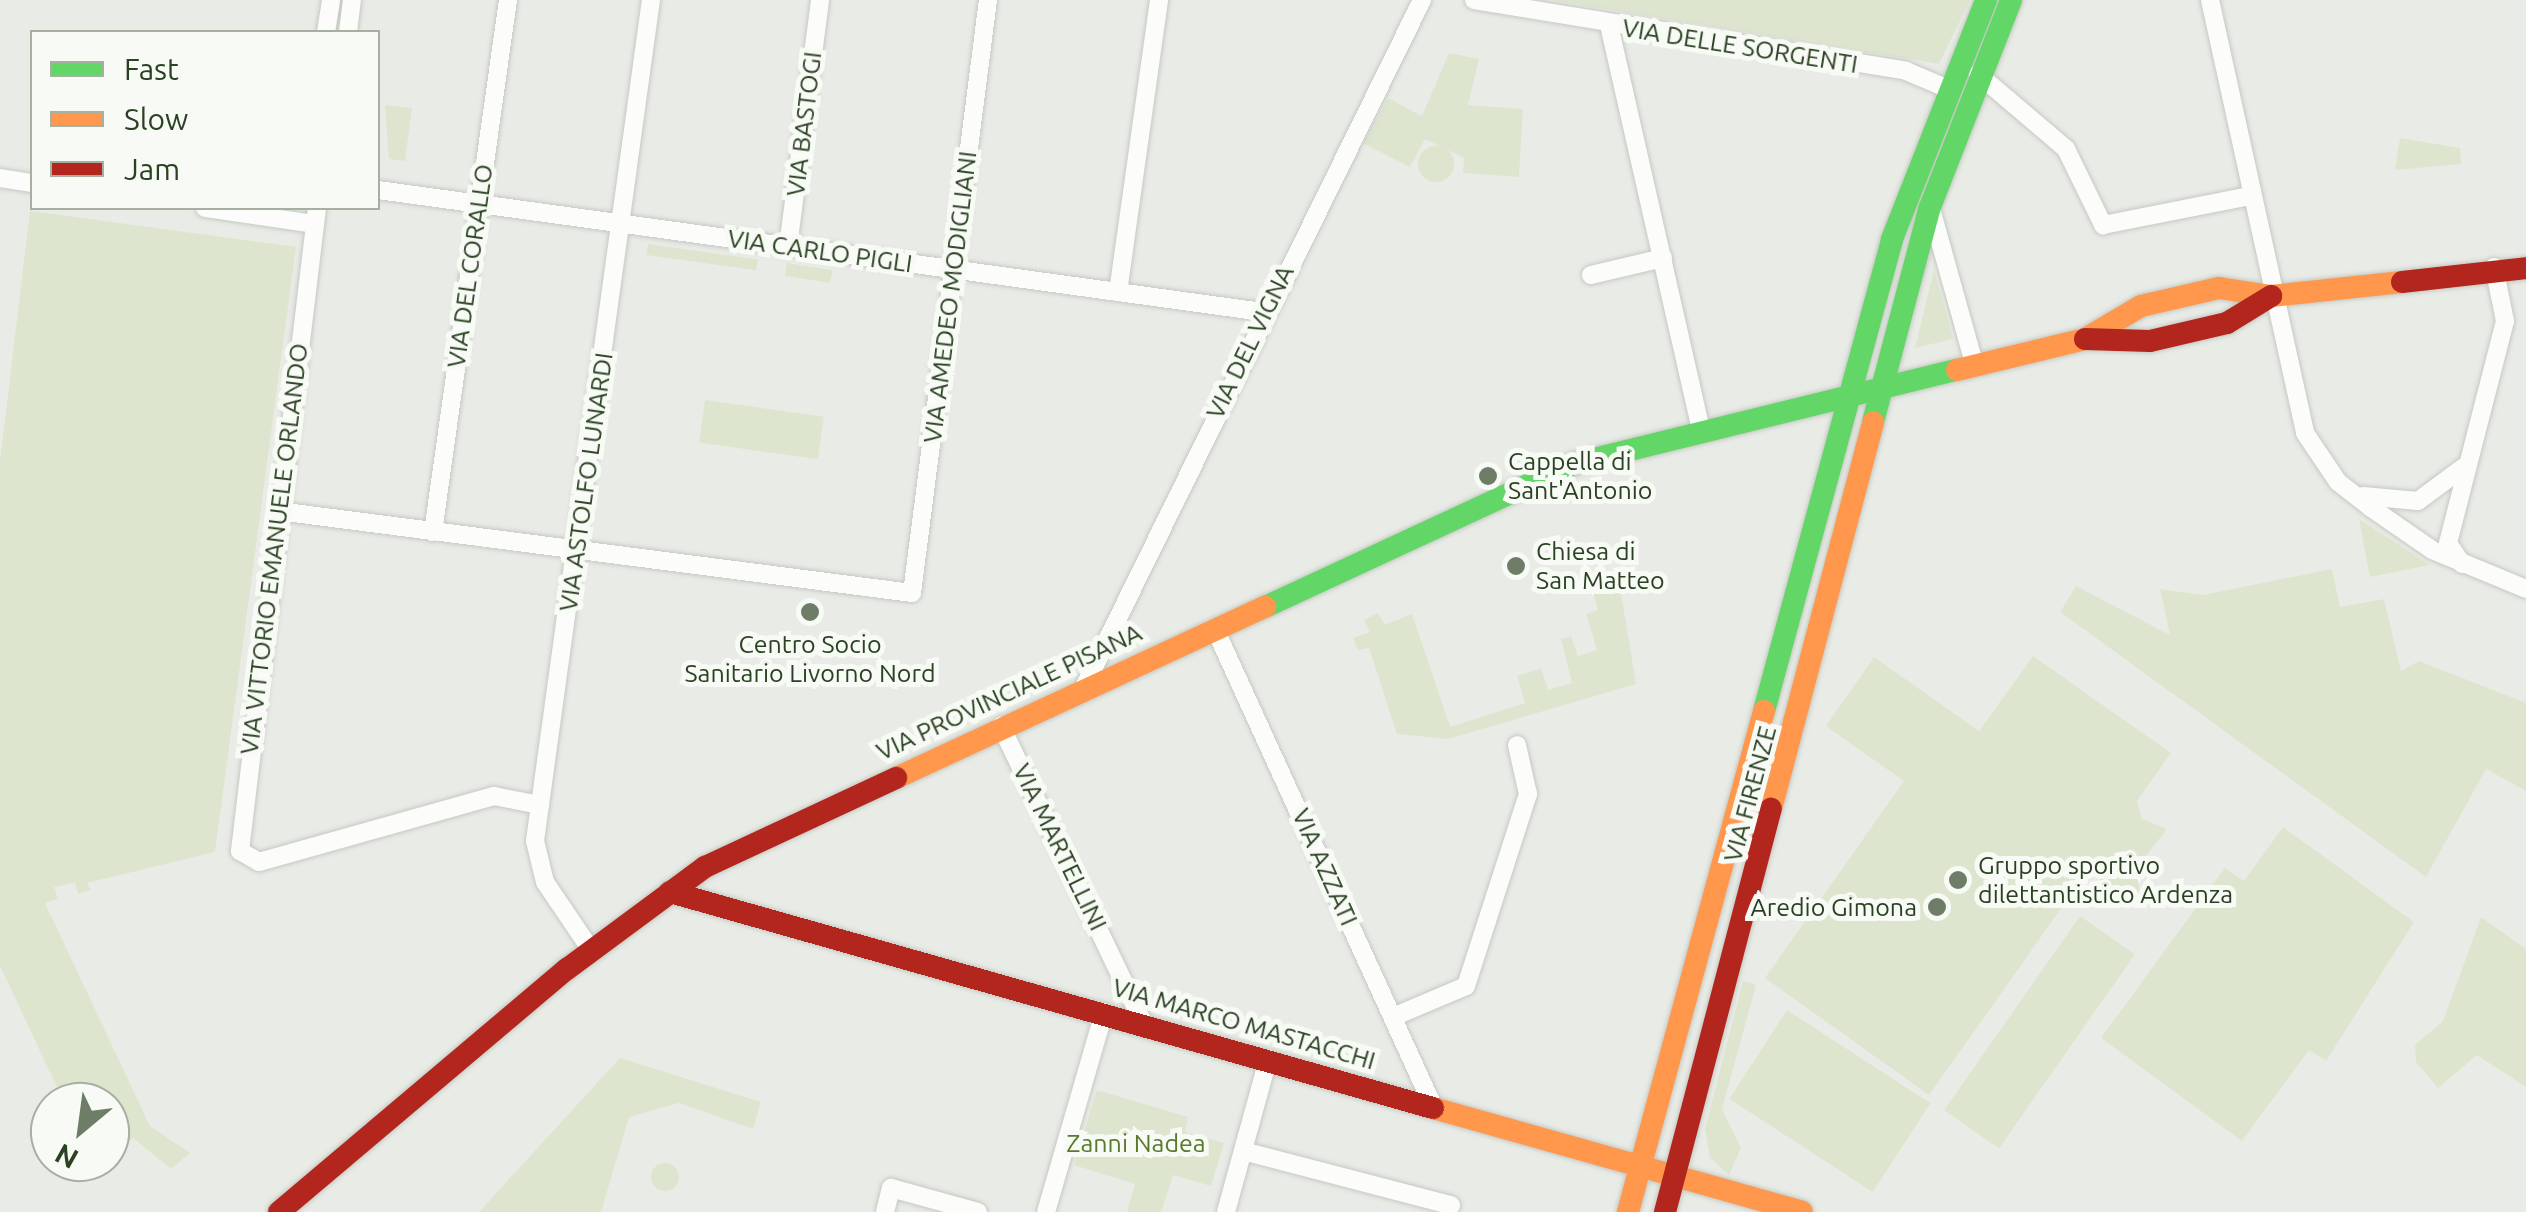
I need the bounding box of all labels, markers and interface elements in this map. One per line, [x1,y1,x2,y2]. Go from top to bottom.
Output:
street label: VIA DELLE SORGENTI [1620,13,1860,79]
legend [30,30,380,210]
street label: VIA BASTOGI [780,50,828,198]
text: Fast [124,52,179,86]
text: Slow [124,102,188,136]
street label: VIA AMEDEO MODIGLIANI [917,149,983,445]
text: Jam [124,152,180,186]
street label: VIA DEL CORALLO [441,162,499,370]
street label: VIA CARLO PIGLI [726,223,914,279]
street label: VIA DEL VIGNA [1200,260,1300,424]
street label: VIA VITTORIO EMANUELE ORLANDO [234,342,314,756]
street label: VIA ASTOLFO LUNARDI [553,351,619,613]
place label: Cappella di Sant'Antonio [1508,447,1652,506]
marker: Cappella di Sant'Antonio [1477,465,1499,487]
place label: Chiesa di San Matteo [1536,537,1665,596]
marker: Chiesa di San Matteo [1505,555,1527,577]
marker: Centro Socio Sanitario Livorno Nord [797,599,823,625]
street label: VIA PROVINCIALE PISANA [872,617,1146,767]
place label: Centro Socio Sanitario Livorno Nord [684,630,936,689]
street label: VIA FIRENZE [1717,723,1783,865]
street label: VIA MARTELLINI [1007,759,1113,935]
street label: VIA AZZATI [1286,804,1364,930]
place label: Gruppo sportivo dilettantistico Ardenza [1978,851,2233,910]
marker: Gruppo sportivo dilettantistico Ardenza [1947,869,1969,891]
place label: Aredio Gimona [1750,892,1917,922]
marker: Aredio Gimona [1926,896,1948,918]
street label: VIA MARCO MASTACCHI [1109,972,1379,1076]
north arrow [30,1082,130,1182]
park label: Zanni Nadea [1066,1128,1206,1158]
text: N [50,1138,83,1176]

